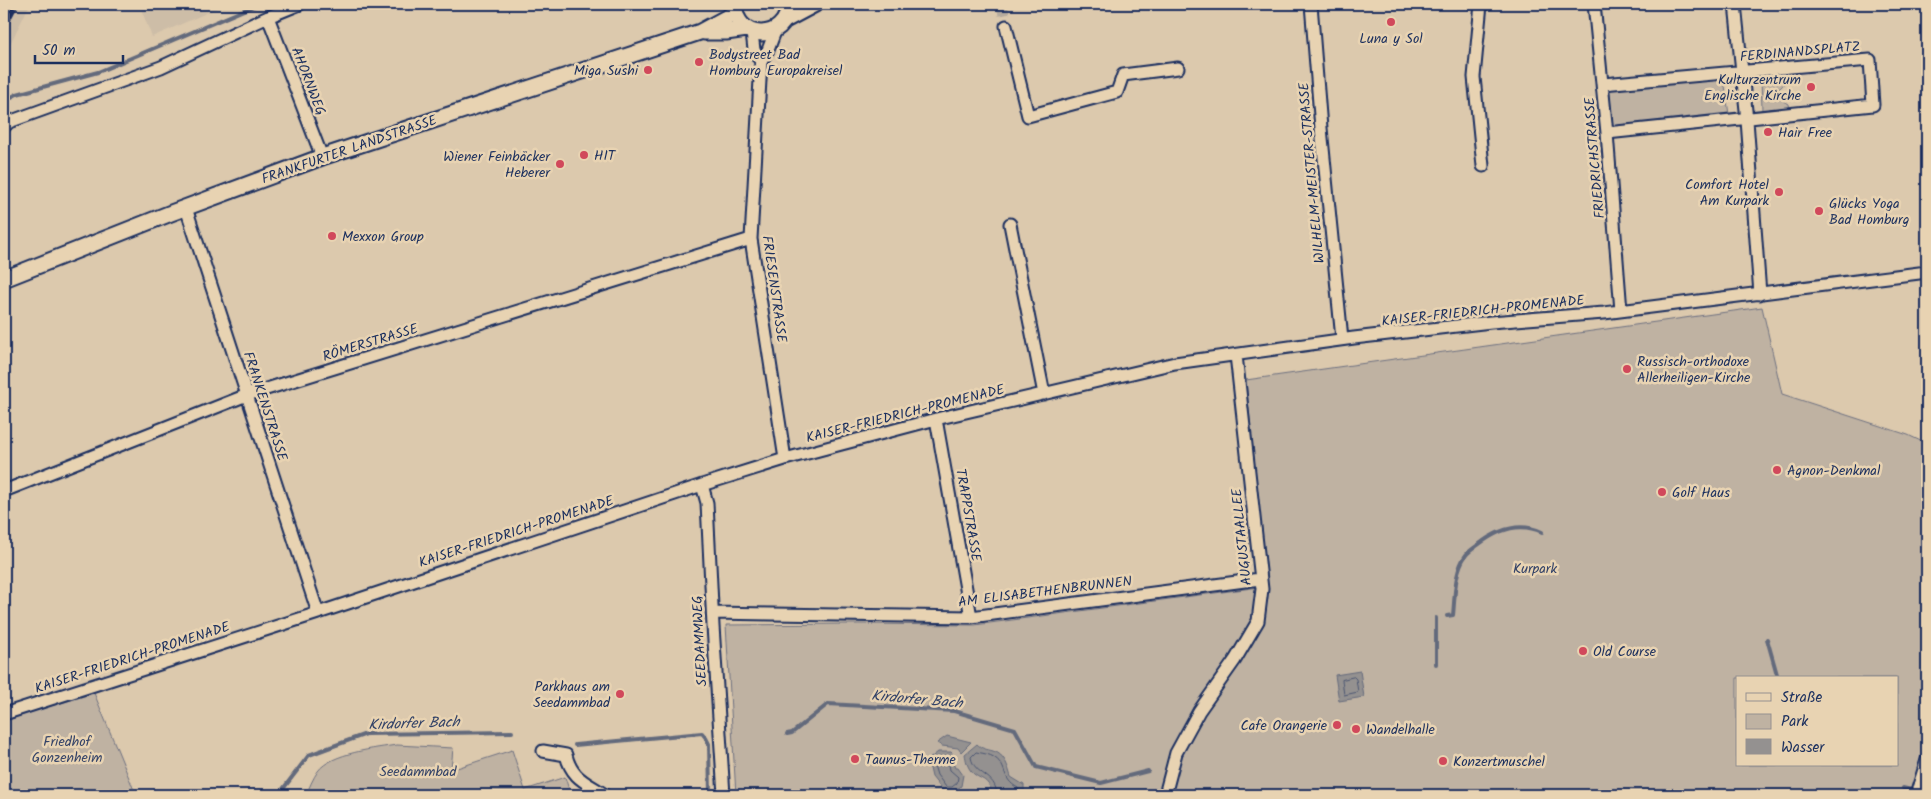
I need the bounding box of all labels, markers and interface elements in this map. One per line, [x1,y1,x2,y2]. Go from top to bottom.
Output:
marker: Luna y Sol [1385,16,1397,28]
place label: Luna y Sol [1359,28,1423,50]
scale bar [35,32,122,64]
street label: FERDINANDSPLATZ [1739,36,1861,68]
text: 50 m [42,39,76,63]
street label: AHORNWEG [285,44,331,119]
place label: Bodystreet Bad Homburg Europakreisel [709,44,843,82]
marker: Bodystreet Bad Homburg Europakreisel [693,56,705,68]
place label: Miga Sushi [574,60,639,82]
marker: Miga Sushi [642,64,654,76]
place label: Kulturzentrum Englische Kirche [1704,69,1802,107]
street label: WILHELM-MEISTER-STRASSE [1293,81,1331,264]
marker: Kulturzentrum Englische Kirche [1805,81,1817,93]
street label: FRIEDRICHSTRASSE [1579,95,1611,220]
street label: FRANKFURTER LANDSTRASSE [259,109,441,190]
place label: Hair Free [1778,122,1833,144]
marker: Hair Free [1762,126,1774,138]
place label: HIT [594,145,617,167]
place label: Wiener Feinbäcker Heberer [443,146,551,184]
marker: HIT [578,149,590,161]
marker: Wiener Feinbäcker Heberer [554,158,566,170]
place label: Comfort Hotel Am Kurpark [1685,174,1770,212]
marker: Comfort Hotel Am Kurpark [1773,186,1785,198]
place label: Glücks Yoga Bad Homburg [1829,193,1909,231]
marker: Glücks Yoga Bad Homburg [1813,205,1825,217]
place label: Mexxon Group [342,226,424,248]
marker: Mexxon Group [326,230,338,242]
street label: FRIESENSTRASSE [756,234,793,345]
street label: KAISER-FRIEDRICH-PROMENADE [1381,289,1586,333]
street label: RÖMERSTRASSE [320,318,422,368]
street label: FRANKENSTRASSE [237,349,293,465]
place label: Russisch-orthodoxe Allerheiligen-Kirche [1637,351,1751,389]
marker: Russisch-orthodoxe Allerheiligen-Kirche [1621,363,1633,375]
street label: KAISER-FRIEDRICH-PROMENADE [804,378,1008,449]
place label: Agnon-Denkmal [1787,460,1881,482]
marker: Agnon-Denkmal [1771,464,1783,476]
street label: TRAPPSTRASSE [949,467,987,564]
place label: Golf Haus [1672,482,1730,504]
marker: Golf Haus [1656,486,1668,498]
street label: AUGUSTAALLEE [1226,487,1258,586]
street label: KAISER-FRIEDRICH-PROMENADE [416,490,617,574]
park label: Kurpark [1513,558,1557,580]
street label: AM ELISABETHENBRUNNEN [957,570,1134,614]
street label: SEEDAMMWEG [687,595,713,687]
street label: KAISER-FRIEDRICH-PROMENADE [32,616,233,700]
place label: Old Course [1593,641,1657,663]
marker: Old Course [1577,645,1589,657]
place label: Parkhaus am Seedammbad [533,676,611,714]
legend [1736,676,1898,766]
water label: Kirdorfer Bach [870,684,965,716]
text: Straße [1781,686,1823,710]
marker: Parkhaus am Seedammbad [614,688,626,700]
water label: Kirdorfer Bach [368,710,462,738]
text: Park [1781,710,1809,734]
place label: Cafe Orangerie [1240,715,1328,737]
marker: Cafe Orangerie [1331,719,1343,731]
place label: Wandelhalle [1366,719,1436,741]
marker: Wandelhalle [1350,723,1362,735]
park label: Friedhof Gonzenheim [32,731,102,769]
text: Wasser [1781,736,1825,760]
place label: Taunus-Therme [865,749,956,771]
place label: Konzertmuschel [1453,751,1545,773]
marker: Taunus-Therme [849,753,861,765]
marker: Konzertmuschel [1437,755,1449,767]
park label: Seedammbad [380,761,457,783]

